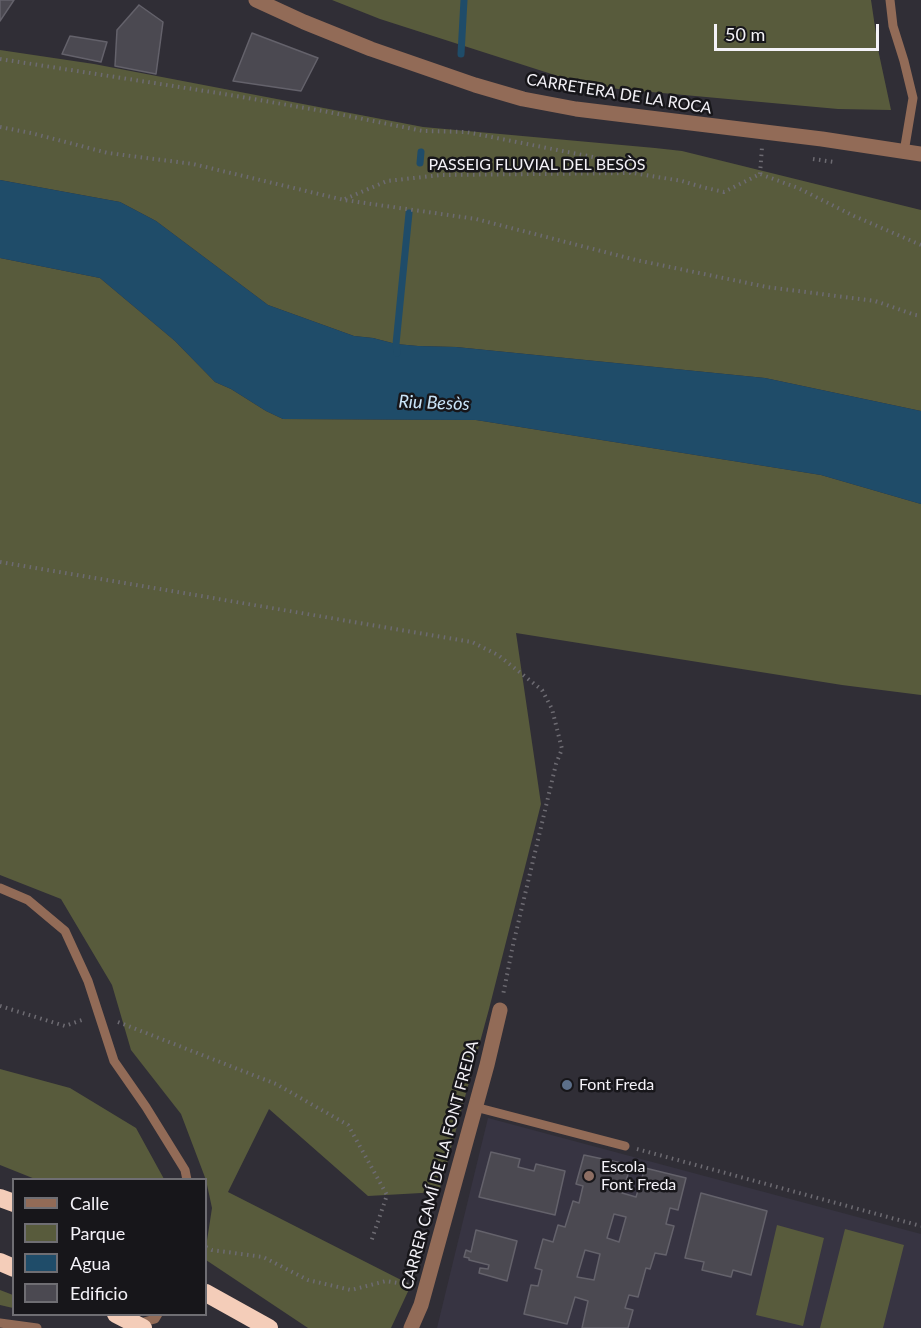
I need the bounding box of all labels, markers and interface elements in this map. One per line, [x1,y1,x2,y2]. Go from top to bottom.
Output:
scale bar [717,12,882,50]
text: 50 m [725,23,765,45]
street label: CARRETERA DE LA ROCA [525,70,713,118]
street label: PASSEIG FLUVIAL DEL BESÒS [428,155,646,175]
water label: Riu Besòs [398,391,470,415]
street label: CARRER CAMÍ DE LA FONT FREDA [397,1038,483,1292]
place label: Font Freda [579,1075,654,1095]
marker: Font Freda [560,1078,574,1092]
place label: Escola Font Freda [601,1157,676,1195]
marker: Escola Font Freda [582,1169,596,1183]
legend [12,1178,207,1316]
text: Calle [70,1192,109,1214]
text: Parque [70,1222,125,1244]
text: Agua [70,1252,111,1274]
text: Edificio [70,1282,128,1304]

